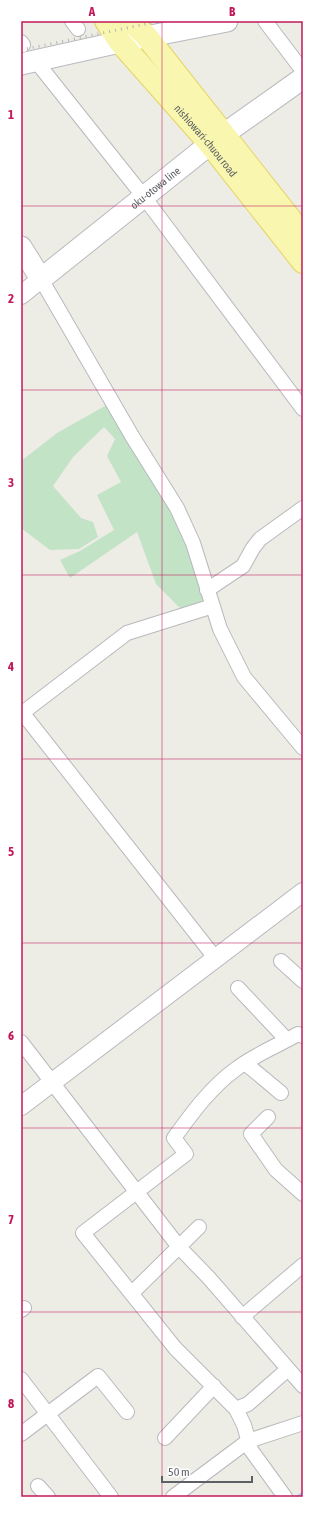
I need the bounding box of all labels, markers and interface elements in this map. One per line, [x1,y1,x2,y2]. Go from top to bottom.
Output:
text: A [88,4,96,19]
text: B [229,4,236,19]
street label: nishiowari-chuou road [172,102,239,179]
text: 1 [8,107,14,122]
street label: oku-otowa line [128,164,183,211]
text: 2 [8,291,14,306]
text: 3 [8,475,14,490]
text: 4 [7,659,14,674]
text: 5 [8,844,14,859]
text: 6 [8,1028,14,1043]
text: 7 [8,1212,14,1227]
text: 8 [8,1396,14,1411]
scale bar [162,1458,252,1484]
text: 50 m [168,1465,190,1479]

